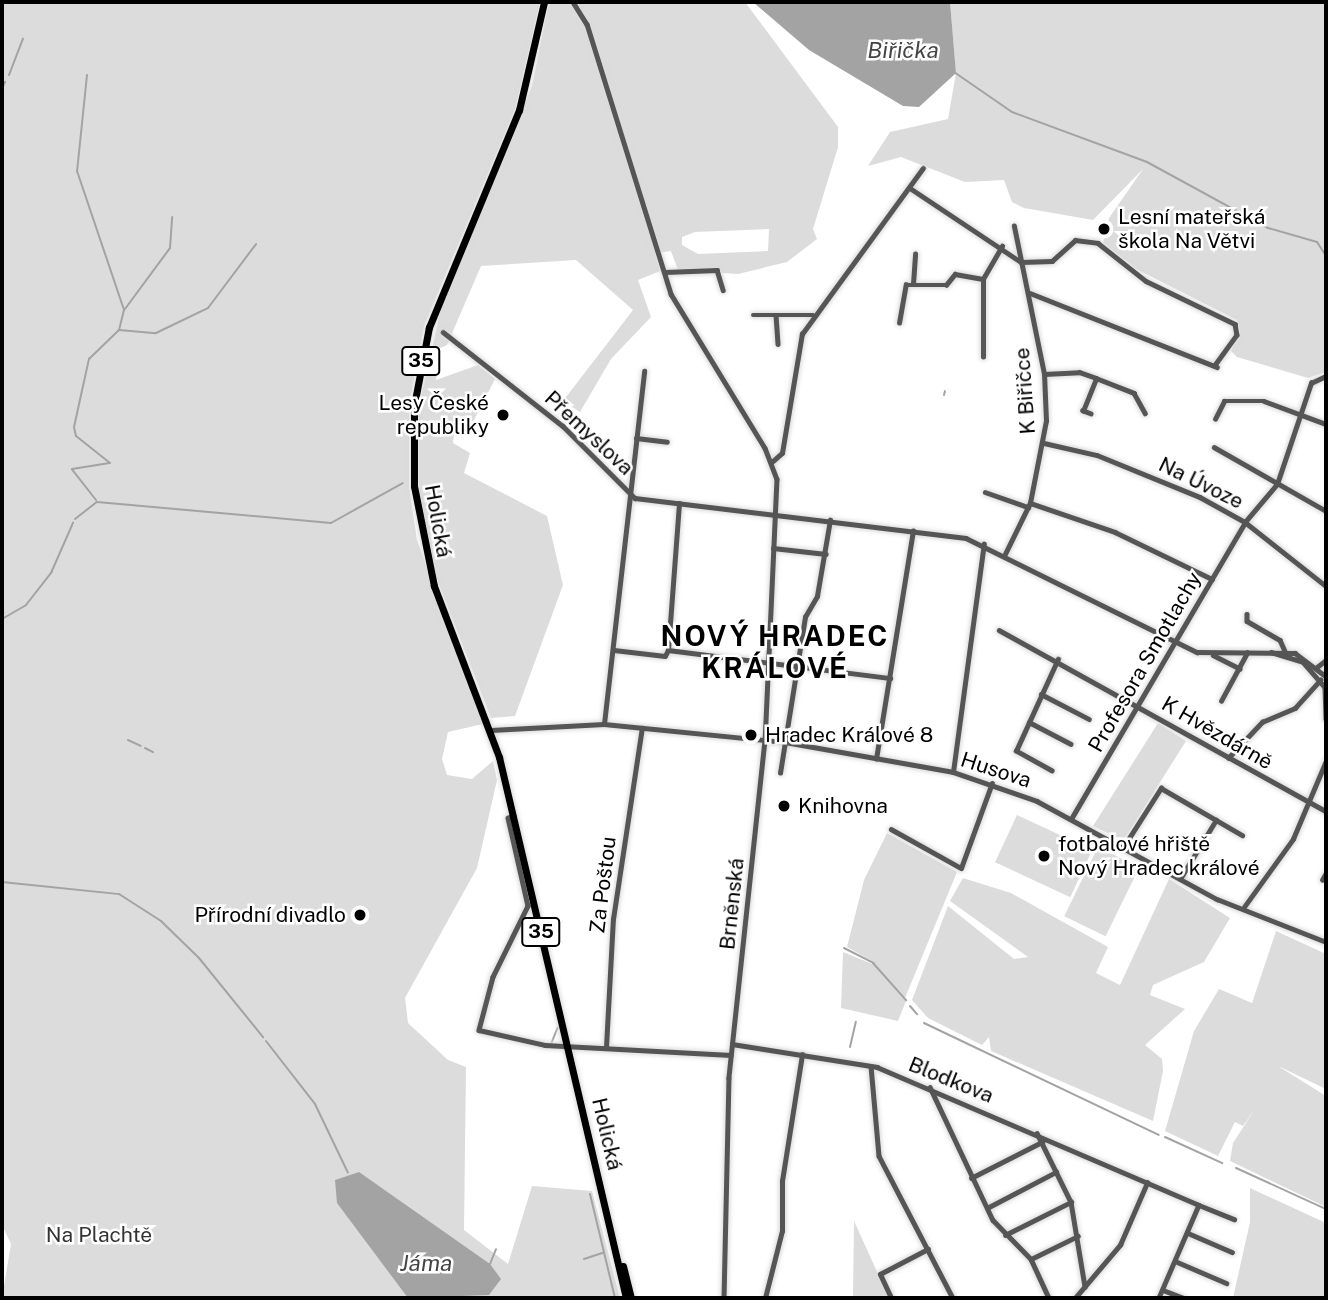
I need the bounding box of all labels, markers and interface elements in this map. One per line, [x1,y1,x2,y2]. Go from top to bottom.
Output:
water label: Biřička [867,36,939,64]
place label: Lesní mateřská škola Na Větvi [1118,204,1265,254]
marker: Lesní mateřská škola Na Větvi [1096,221,1112,237]
road number: 35 [400,346,442,376]
street label: K Biřičce [1009,347,1041,435]
street label: Přemyslova [539,386,639,480]
place label: Lesy České republiky [378,390,489,440]
marker: Lesy České republiky [495,407,511,423]
street label: Na Úvoze [1155,452,1247,514]
street label: Holická [419,483,457,559]
street label: Profesora Smotlachy [1083,567,1207,757]
district label: NOVÝ HRADEC KRÁLOVÉ [662,619,888,685]
street label: K Hvězdárně [1157,691,1277,775]
place label: Hradec Králové 8 [765,722,934,748]
marker: Hradec Králové 8 [743,727,759,743]
street label: Husova [958,747,1034,793]
place label: Knihovna [798,793,888,819]
marker: Knihovna [776,798,792,814]
place label: fotbalové hřiště Nový Hradec králové [1058,831,1260,881]
street label: Za Poštou [585,835,621,935]
marker: fotbalové hřiště Nový Hradec králové [1036,848,1052,864]
street label: Brněnská [715,857,749,951]
place label: Přírodní divadlo [194,902,346,928]
marker: Přírodní divadlo [352,907,368,923]
road number: 35 [520,916,562,948]
street label: Blodkova [905,1052,997,1108]
street label: Holická [586,1095,628,1173]
park label: Na Plachtě [46,1222,152,1248]
water label: Jáma [400,1249,452,1277]

